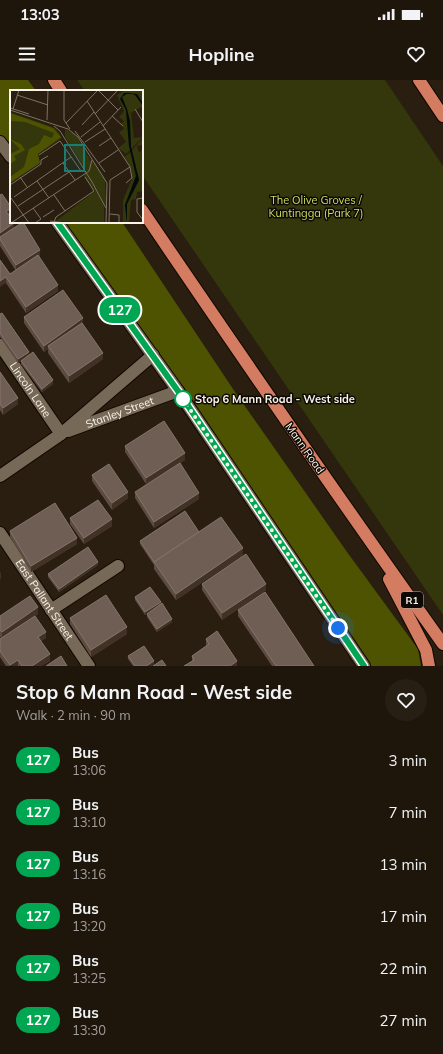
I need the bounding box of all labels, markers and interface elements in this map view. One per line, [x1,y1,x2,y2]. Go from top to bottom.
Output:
text: 13:03 [20,5,60,24]
icon: menu [16,43,38,65]
text: Hopline [189,43,254,66]
icon: heart [405,43,427,65]
inset map [10,90,143,223]
park label: The Olive Groves / Kuntingga (Park 7) [269,193,363,220]
line badge: 127 [97,297,143,323]
text: 127 [107,301,133,319]
street label: Lincoln Lane [7,359,54,420]
marker: Stop 6 Mann Road - West side [174,390,192,408]
place label: Stop 6 Mann Road - West side [195,392,355,406]
street label: Stanley Street [84,393,156,431]
street label: Mann Road [282,420,328,476]
street label: East Pallant Street [12,556,77,643]
road number: R1 [401,592,423,608]
your location [328,618,348,638]
button: heart [385,679,427,721]
text: Stop 6 Mann Road - West side [16,680,292,704]
text: Walk · 2 min · 90 m [16,707,131,723]
text: Bus [72,743,99,762]
text: 127 [25,751,51,769]
text: 3 min [389,751,427,770]
text: 13:06 [72,762,106,778]
text: Bus [72,795,99,814]
text: 127 [25,803,51,821]
text: 7 min [389,803,427,822]
text: 13:10 [72,814,106,830]
text: Bus [72,847,99,866]
text: 127 [25,855,51,873]
text: 13 min [380,855,427,874]
text: 13:16 [72,866,106,882]
text: Bus [72,899,99,918]
text: 127 [25,907,51,925]
text: 17 min [380,907,427,926]
text: 13:20 [72,918,106,934]
text: Bus [72,951,99,970]
text: 127 [25,959,51,977]
text: 22 min [380,959,427,978]
text: 13:25 [72,970,106,986]
text: Bus [72,1003,99,1022]
text: 127 [25,1011,51,1029]
text: 27 min [380,1011,427,1030]
text: 13:30 [72,1022,106,1038]

